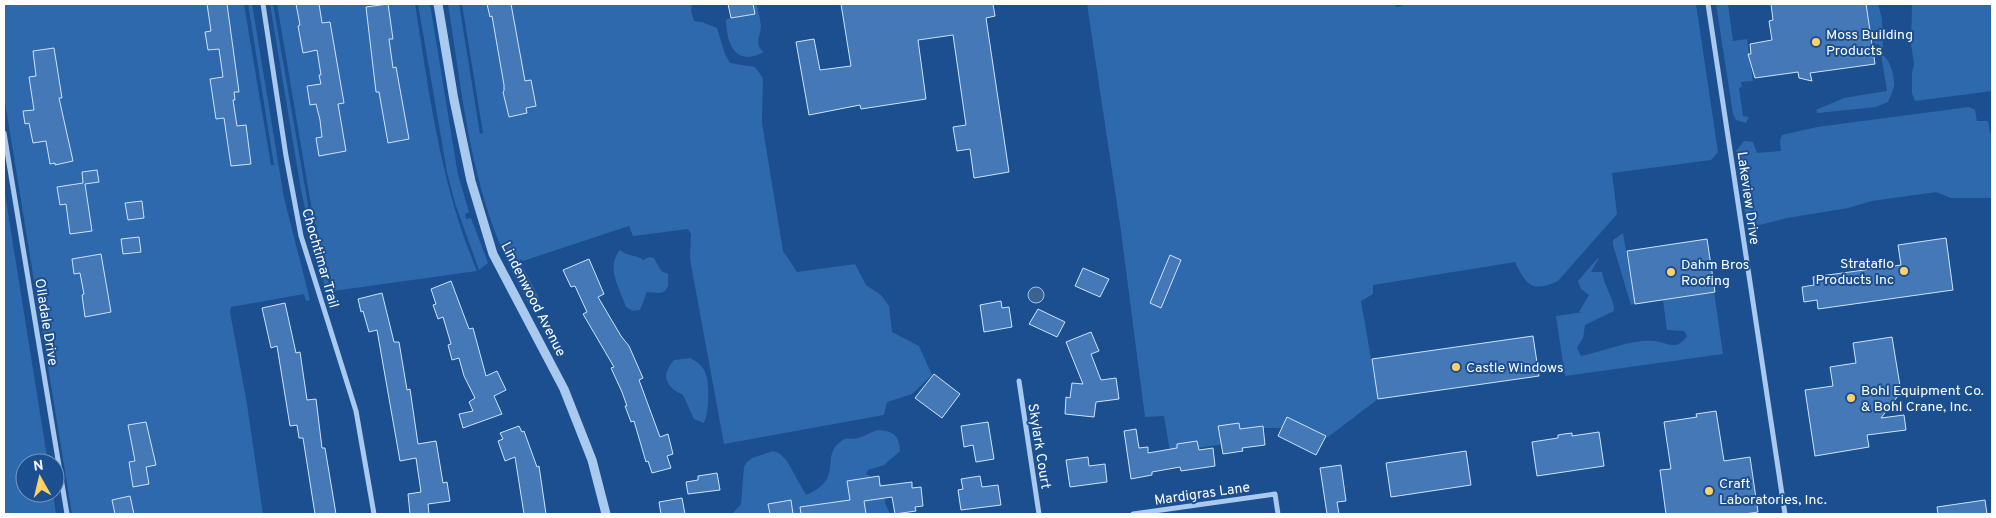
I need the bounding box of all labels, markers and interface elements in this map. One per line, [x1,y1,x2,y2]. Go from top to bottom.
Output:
place label: Moss Building Products [1826,27,1913,60]
marker: Moss Building Products [1810,36,1822,48]
street label: Lakeview Drive [1733,150,1762,246]
street label: Chochtimar Trail [297,207,342,310]
street label: Lindenwood Avenue [496,240,569,360]
place label: Strataflo Products Inc [1815,256,1894,289]
place label: Dahm Bros Roofing [1681,257,1749,290]
marker: Strataflo Products Inc [1898,265,1910,277]
marker: Dahm Bros Roofing [1665,266,1677,278]
street label: Olladale Drive [30,277,61,367]
place label: Castle Windows [1466,360,1564,377]
marker: Castle Windows [1450,361,1462,373]
place label: Bohl Equipment Co. & Bohl Crane, Inc. [1861,383,1984,416]
marker: Bohl Equipment Co. & Bohl Crane, Inc. [1845,392,1857,404]
street label: Skylark Court [1023,402,1054,490]
north arrow [15,453,65,503]
text: N [32,457,45,476]
place label: Craft Laboratories, Inc. [1719,476,1827,509]
street label: Mardigras Lane [1153,479,1251,510]
marker: Craft Laboratories, Inc. [1703,485,1715,497]

